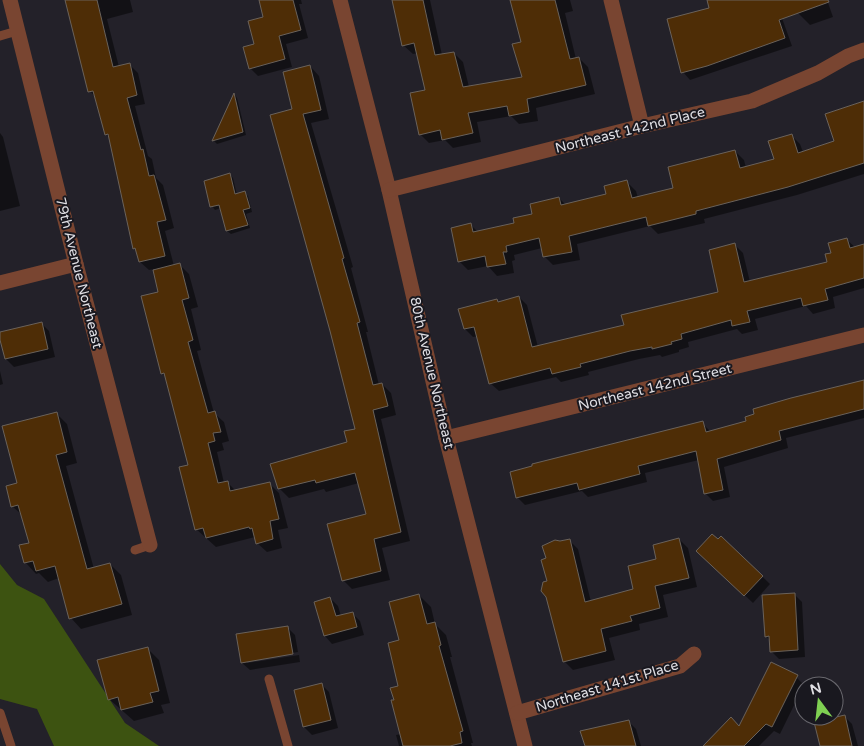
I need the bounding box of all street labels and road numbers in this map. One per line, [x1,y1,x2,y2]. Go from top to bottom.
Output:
street label: Northeast 142nd Place [553,103,707,157]
street label: 79th Avenue Northeast [52,196,106,351]
street label: 80th Avenue Northeast [406,295,458,451]
street label: Northeast 142nd Street [576,360,734,414]
street label: Northeast 141st Place [534,656,680,716]

